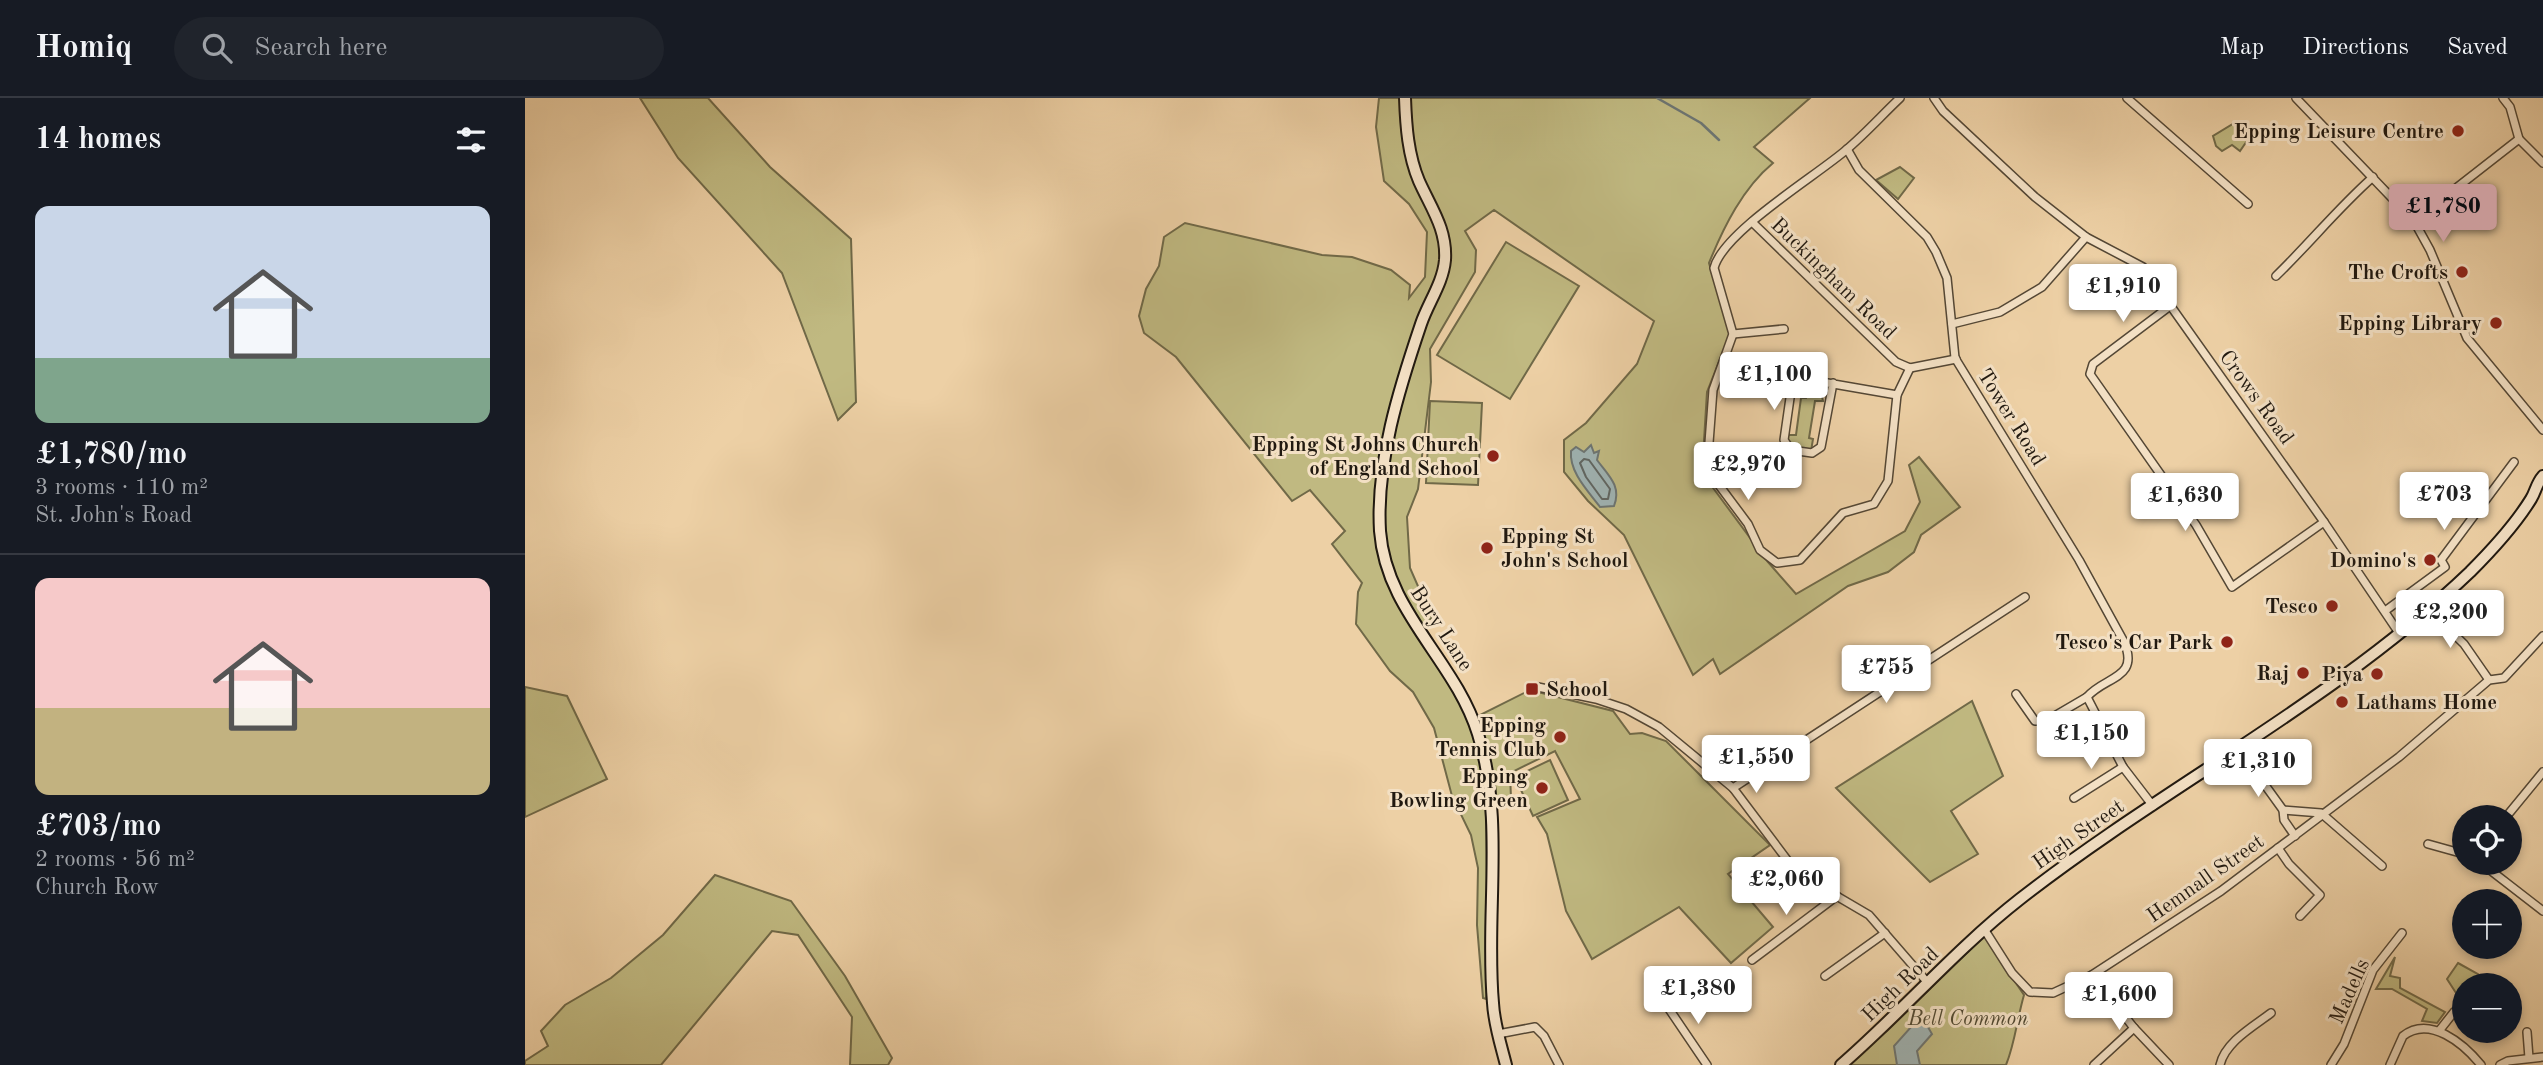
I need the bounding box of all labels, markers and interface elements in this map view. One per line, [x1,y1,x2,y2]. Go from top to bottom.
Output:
search box [174,17,664,80]
icon: search [198,29,236,67]
text: Homiq [35,32,132,65]
text: Search here [254,35,387,61]
text: Map [2220,36,2264,60]
text: Directions [2302,36,2409,60]
text: Saved [2447,36,2508,60]
icon: filters [452,121,490,159]
place label: Epping Leisure Centre [2233,122,2444,143]
marker: Epping Leisure Centre [2450,123,2466,139]
text: 14 homes [35,125,161,155]
pin: £1,780 [2386,184,2500,244]
text: £1,780 [2405,195,2481,218]
street label: Buckingham Road [1766,214,1900,344]
icon: home [200,251,326,377]
place label: The Crofts [2348,263,2448,284]
pin: £1,910 [2066,264,2180,324]
marker: The Crofts [2454,264,2470,280]
text: £1,910 [2085,275,2161,298]
place label: Epping Library [2338,314,2482,335]
marker: Epping Library [2488,315,2504,331]
street label: Crows Road [2215,347,2297,449]
pin: £1,100 [1717,352,1831,412]
text: £1,100 [1736,363,1812,386]
street label: Tower Road [1973,366,2049,470]
place label: Epping St Johns Church of England School [1252,435,1479,480]
text: £1,780/mo [35,440,187,470]
pin: £2,970 [1691,442,1805,502]
marker: Epping St Johns Church of England School [1485,448,1501,464]
text: £2,970 [1710,453,1786,476]
pin: £703 [2403,472,2485,532]
pin: £1,630 [2128,474,2242,533]
text: 3 rooms · 110 m² [35,476,208,499]
text: £703 [2416,483,2472,506]
text: £1,630 [2147,484,2223,507]
text: St. John's Road [35,504,192,527]
place label: Epping St John's School [1501,527,1629,572]
marker: Epping St John's School [1479,540,1495,556]
place label: Domino's [2330,551,2416,572]
marker: Domino's [2422,552,2438,568]
street label: Bury Lane [1406,583,1476,675]
pin: £2,200 [2393,590,2507,650]
place label: Tesco [2265,597,2318,618]
marker: Tesco [2324,598,2340,614]
text: £2,200 [2412,601,2488,624]
icon: home [200,623,326,749]
place label: Tesco's Car Park [2055,633,2213,654]
marker: Tesco's Car Park [2219,634,2235,650]
pin: £755 [1845,646,1927,705]
text: £755 [1858,656,1914,679]
place label: Raj [2256,664,2289,685]
marker: Raj [2295,665,2311,681]
place label: Piya [2321,665,2363,686]
marker: Piya [2369,666,2385,682]
place label: School [1546,680,1608,701]
marker: School [1524,681,1540,697]
place label: Lathams Home [2356,693,2497,714]
marker: Lathams Home [2334,694,2350,710]
pin: £1,150 [2034,712,2148,771]
place label: Epping Tennis Club [1435,716,1546,761]
text: £1,150 [2053,722,2129,745]
marker: Epping Tennis Club [1552,729,1568,745]
pin: £1,550 [1699,736,1813,795]
pin: £1,310 [2201,740,2315,799]
text: £1,550 [1718,746,1794,769]
text: £1,310 [2220,750,2296,773]
place label: Epping Bowling Green [1389,767,1528,812]
marker: Epping Bowling Green [1534,780,1550,796]
street label: High Street [2029,796,2129,874]
map controls [2452,805,2522,1043]
button: locate [2452,805,2522,875]
text: £703/mo [35,812,161,842]
street label: Hemnall Street [2144,831,2268,927]
text: 2 rooms · 56 m² [35,848,195,871]
pin: £2,060 [1729,858,1843,917]
text: £2,060 [1748,868,1824,891]
text: Church Row [35,876,159,899]
button: + [2452,889,2522,959]
street label: High Road [1859,944,1943,1027]
street label: Madells [2327,956,2374,1027]
pin: £1,380 [1641,967,1755,1026]
pin: £1,600 [2062,972,2176,1032]
button: − [2452,973,2522,1043]
text: £1,380 [1660,977,1736,1000]
text: £1,600 [2081,983,2157,1006]
park label: Bell Common [1907,1009,2028,1030]

